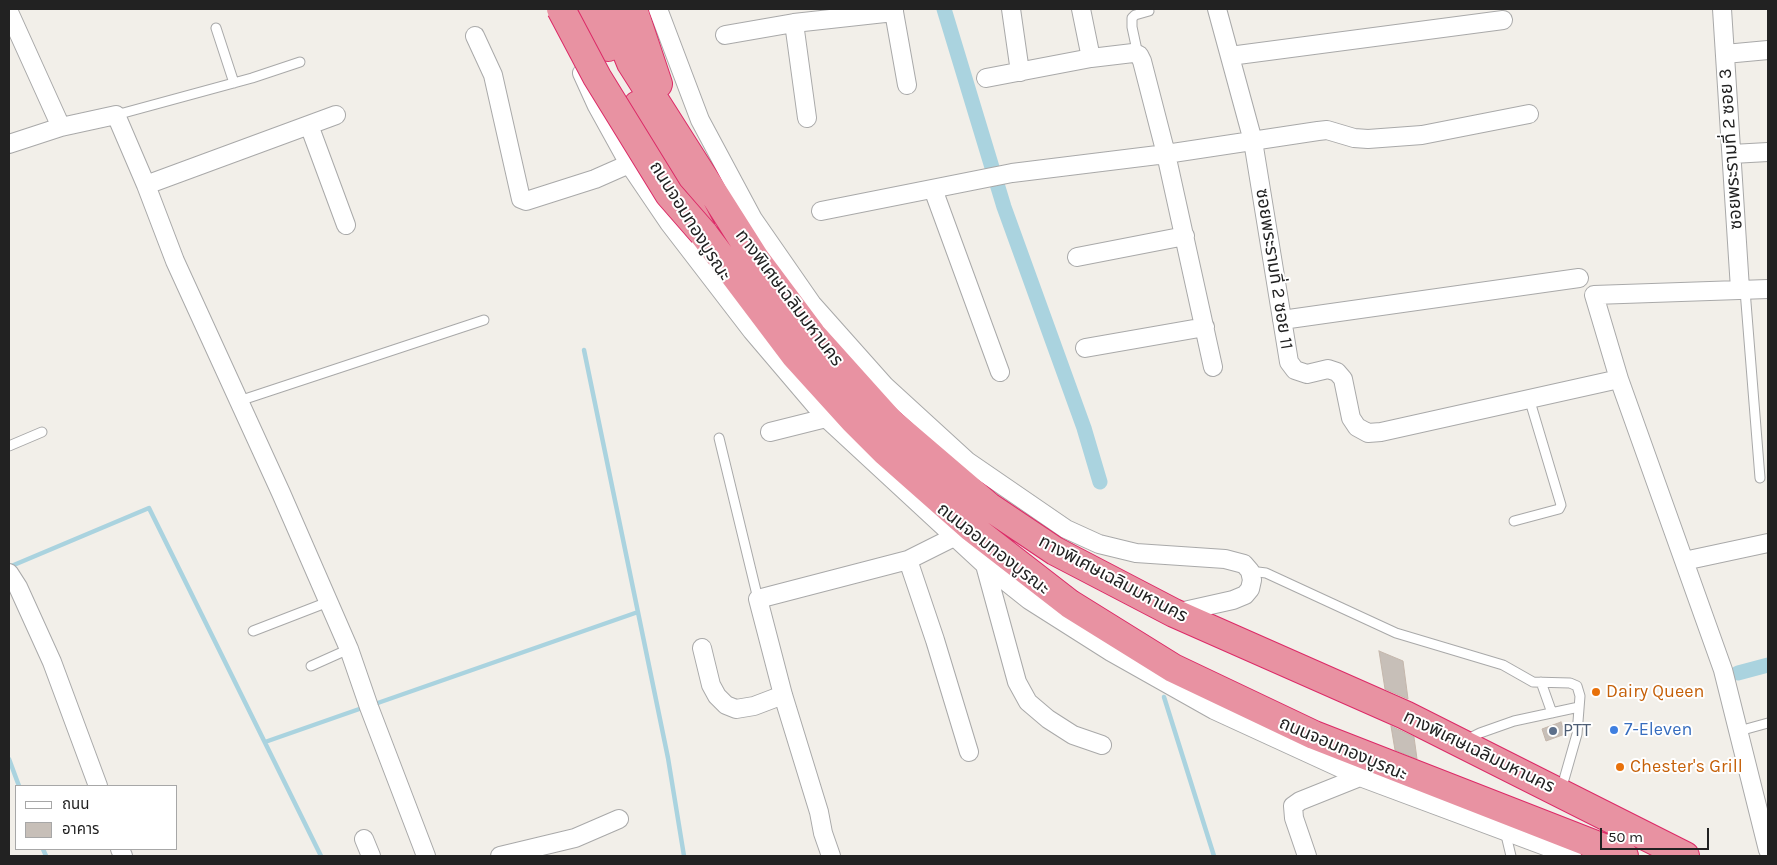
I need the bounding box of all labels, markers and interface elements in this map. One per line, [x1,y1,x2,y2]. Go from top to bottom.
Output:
street label: ซอยพระรามที่ 2 ซอย 3 [1715,68,1747,230]
street label: ถนนจอมทองบูรณะ [645,157,735,285]
street label: ซอยพระรามที่ 2 ซอย 11 [1251,187,1297,351]
street label: ทางพิเศษเฉลิมมหานคร [731,225,847,371]
street label: ถนนจอมทองบูรณะ [932,498,1054,600]
street label: ทางพิเศษเฉลิมมหานคร [1035,531,1191,627]
place label: Dairy Queen [1606,681,1704,703]
marker: Dairy Queen [1590,686,1602,698]
street label: ทางพิเศษเฉลิมมหานคร [1400,706,1558,798]
street label: ถนนจอมทองบูรณะ [1276,712,1410,786]
place label: 7-Eleven [1624,719,1692,741]
place label: PTT [1563,720,1591,742]
marker: 7-Eleven [1608,724,1620,736]
marker: PTT [1547,725,1559,737]
place label: Chester's Grill [1630,756,1743,778]
marker: Chester's Grill [1614,761,1626,773]
legend [15,785,178,850]
text: ถนน [62,795,89,813]
scale bar [1602,818,1711,850]
text: อาคาร [62,820,99,838]
text: 50 m [1608,828,1643,846]

